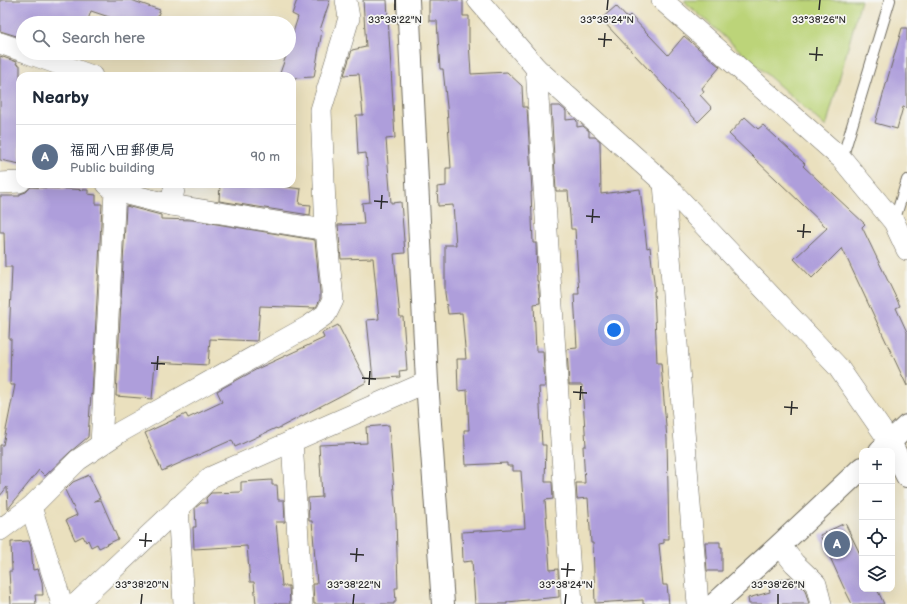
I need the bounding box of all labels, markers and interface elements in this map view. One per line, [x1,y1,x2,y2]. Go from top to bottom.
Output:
text: 33°38'22"N [368,14,422,26]
text: 33°38'24"N [580,14,634,26]
text: 33°38'26"N [792,14,846,26]
search box [16,16,296,60]
icon: search [30,27,52,49]
text: Search here [62,29,145,48]
text: Nearby [32,88,89,108]
text: 福岡八田郵便局 [70,141,175,160]
text: A [41,149,49,165]
text: 90 m [251,149,280,165]
text: Public building [70,160,155,176]
your location [604,320,624,340]
map controls [859,448,895,592]
button: + [859,448,895,484]
button: − [859,484,895,520]
button: locate [859,520,895,556]
pin: A [824,529,850,559]
button: layers [859,556,895,592]
text: 33°38'20"N [115,579,169,591]
text: 33°38'22"N [327,579,381,591]
text: 33°38'24"N [539,579,593,591]
text: 33°38'26"N [751,579,805,591]

